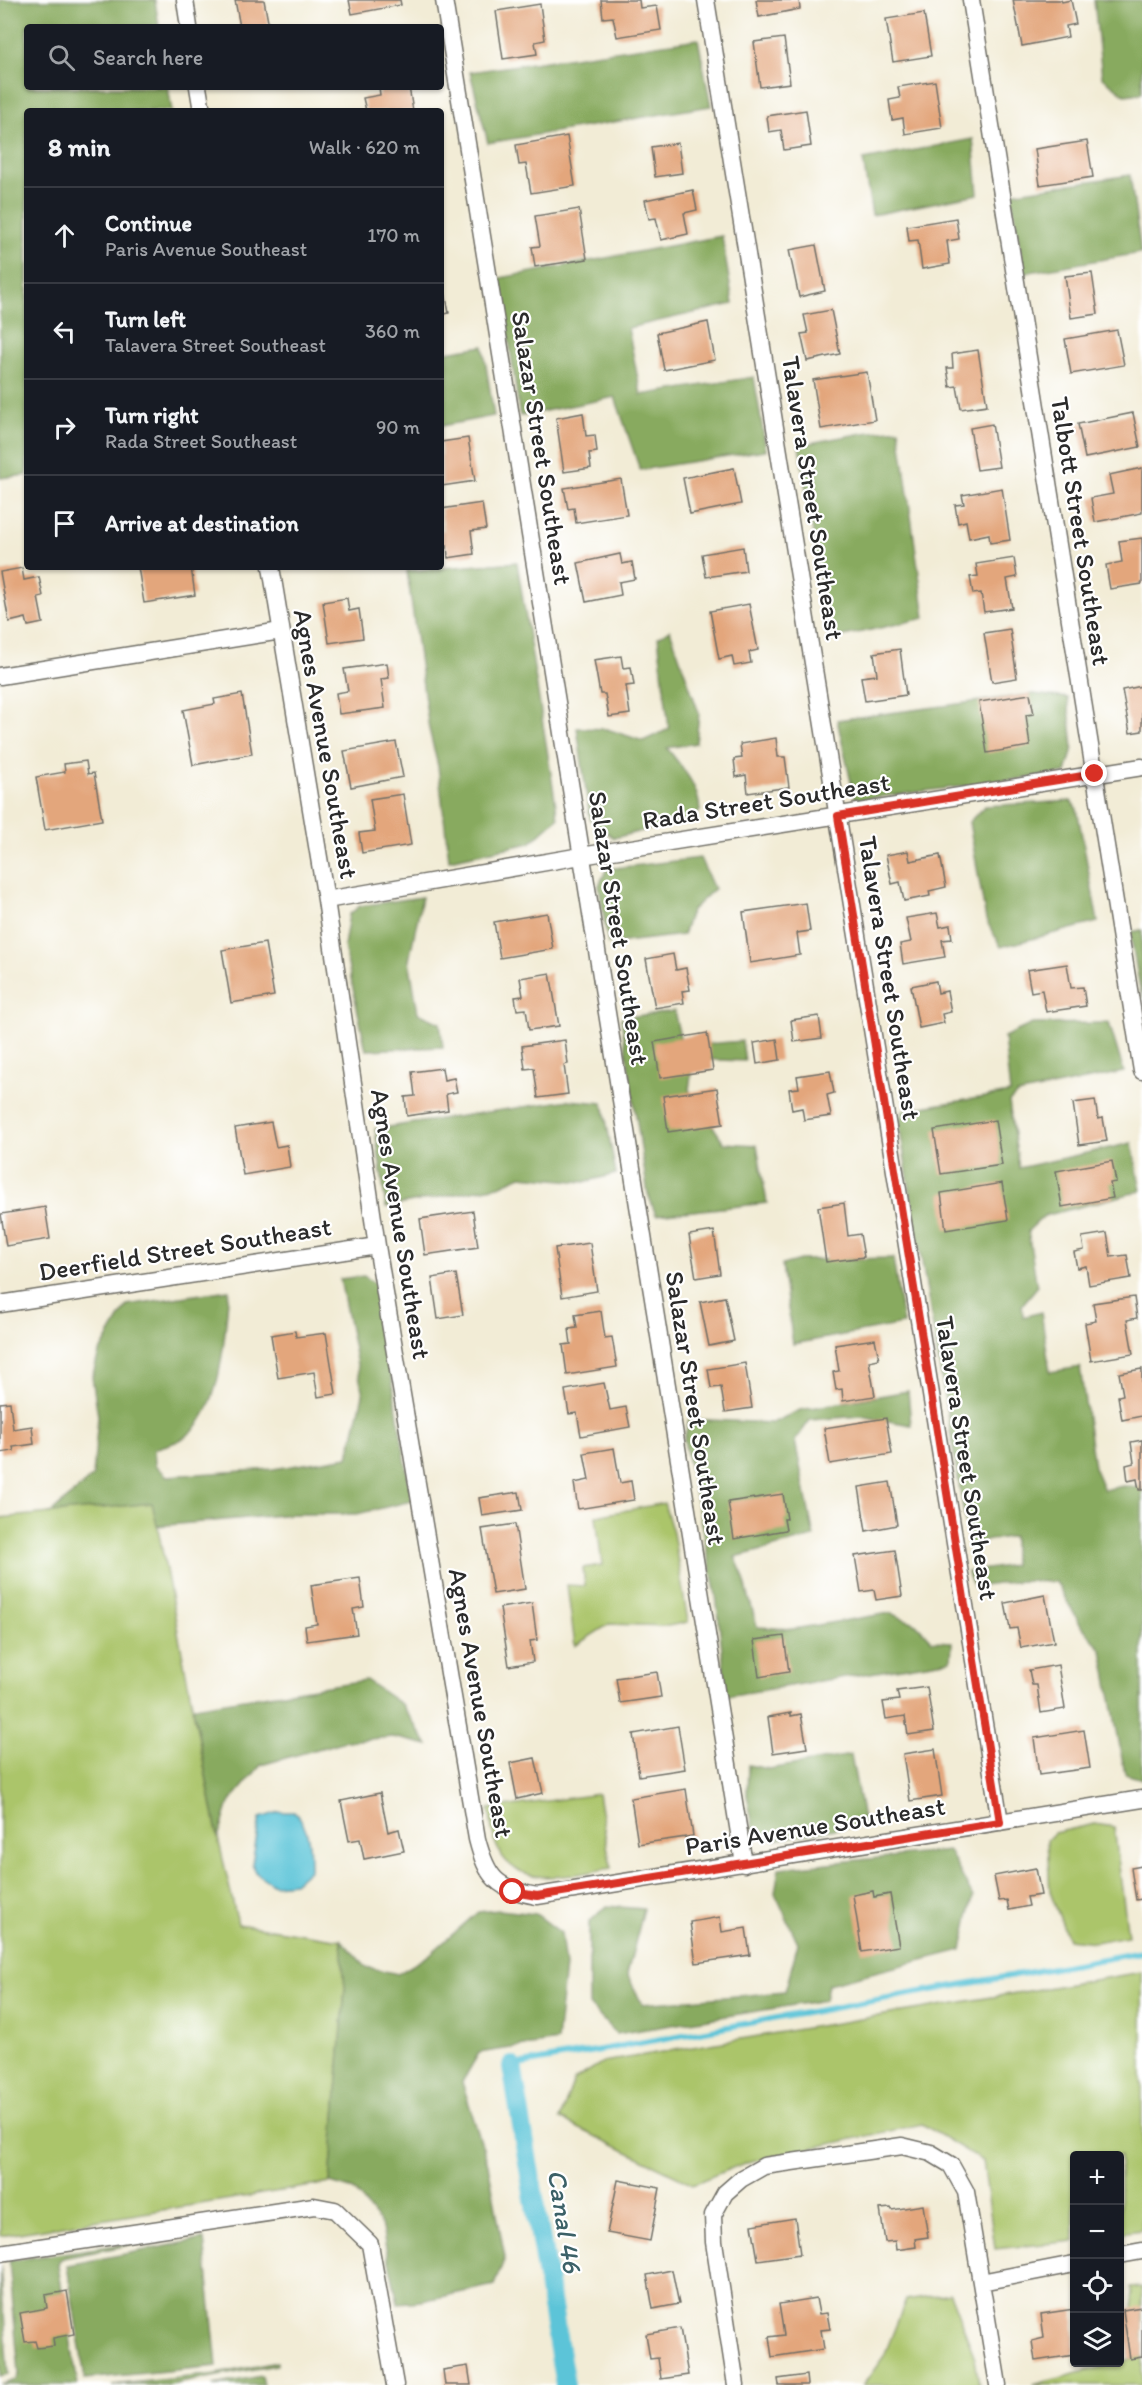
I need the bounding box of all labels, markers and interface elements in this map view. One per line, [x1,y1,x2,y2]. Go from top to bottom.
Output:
search box [24,24,444,90]
icon: search [45,41,78,74]
text: Search here [93,44,203,71]
text: 8 min [48,131,110,163]
text: Walk · 620 m [309,135,420,159]
text: Continue [105,210,192,237]
icon: ahead [48,219,81,252]
text: 170 m [367,223,420,247]
text: Paris Avenue Southeast [105,237,307,261]
text: Turn left [105,306,186,333]
street label: Salazar Street Southeast [505,309,580,587]
icon: left [48,315,81,348]
text: 360 m [365,319,420,343]
text: Talavera Street Southeast [105,333,326,357]
street label: Talavera Street Southeast [775,354,851,643]
street label: Talbott Street Southeast [1044,394,1118,668]
text: Turn right [105,402,199,429]
icon: right [48,411,81,444]
text: 90 m [376,415,420,439]
text: Rada Street Southeast [105,429,297,453]
icon: arrive [48,507,81,540]
text: Arrive at destination [105,510,299,537]
street label: Agnes Avenue Southeast [287,607,366,882]
route end [1081,760,1107,786]
street label: Rada Street Southeast [640,766,892,836]
street label: Salazar Street Southeast [582,789,657,1067]
street label: Talavera Street Southeast [852,834,928,1123]
street label: Agnes Avenue Southeast [364,1086,438,1362]
street label: Deerfield Street Southeast [36,1210,334,1288]
street label: Salazar Street Southeast [659,1269,734,1547]
street label: Talavera Street Southeast [929,1314,1005,1603]
street label: Agnes Avenue Southeast [442,1566,521,1841]
street label: Paris Avenue Southeast [683,1790,948,1862]
route start [499,1878,525,1904]
map controls [1070,2151,1124,2367]
button: + [1070,2151,1124,2205]
water label: Canal 46 [541,2167,590,2276]
button: − [1070,2205,1124,2259]
button: locate [1070,2259,1124,2313]
button: layers [1070,2313,1124,2367]

